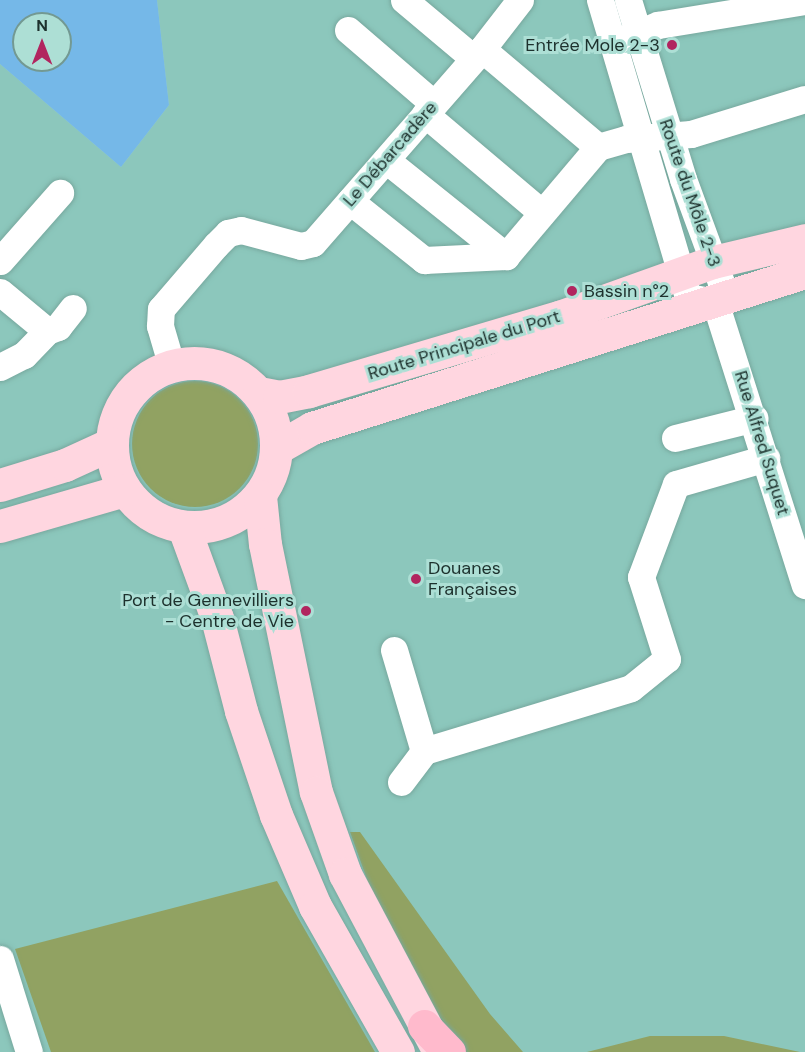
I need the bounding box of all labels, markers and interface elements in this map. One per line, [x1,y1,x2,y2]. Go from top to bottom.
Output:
north arrow [12,12,72,72]
text: N [36,15,48,36]
place label: Entrée Mole 2-3 [525,34,660,56]
marker: Entrée Mole 2-3 [665,38,679,52]
street label: Le Débarcadère [338,97,442,211]
street label: Route du Môle 2-3 [655,116,725,270]
place label: Bassin n°2 [584,280,669,302]
marker: Bassin n°2 [565,284,579,298]
street label: Route Principale du Port [365,305,563,385]
street label: Rue Alfred Suquet [730,368,794,518]
place label: Douanes Françaises [428,558,517,600]
marker: Douanes Françaises [409,572,423,586]
place label: Port de Gennevilliers - Centre de Vie [122,590,294,632]
marker: Port de Gennevilliers - Centre de Vie [299,604,313,618]

